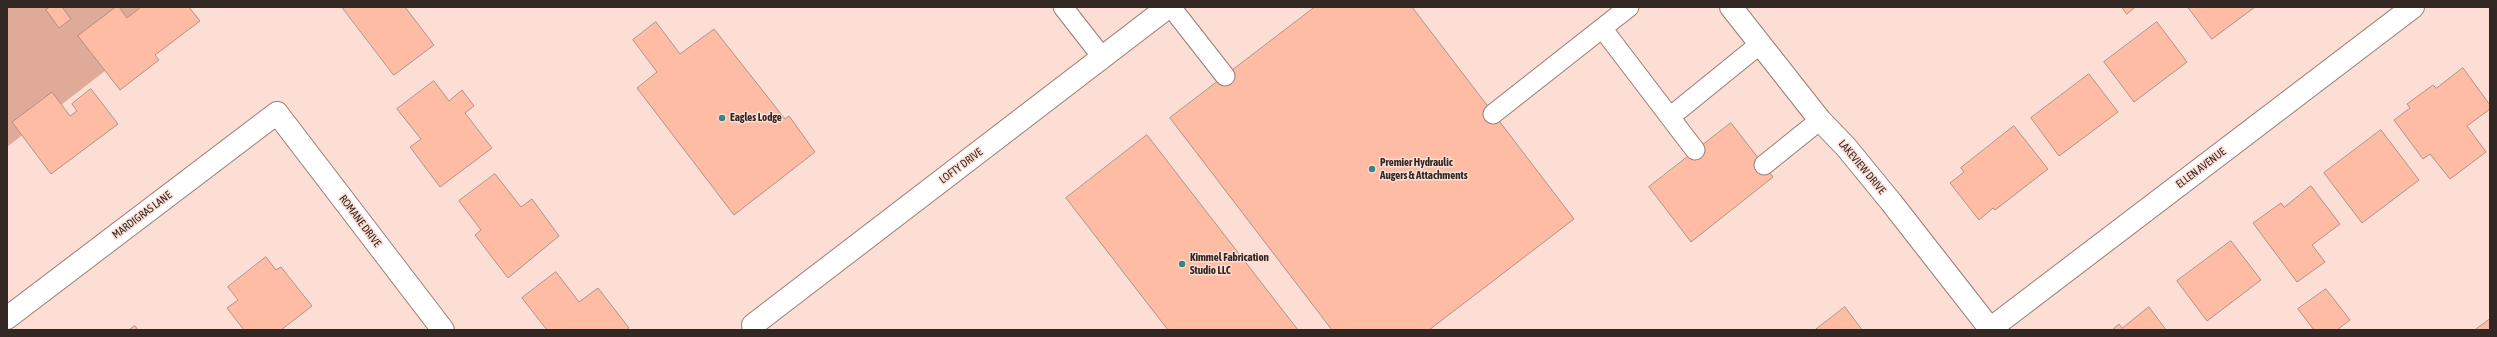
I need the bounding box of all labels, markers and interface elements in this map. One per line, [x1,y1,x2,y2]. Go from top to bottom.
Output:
place label: Eagles Lodge [730,111,782,125]
marker: Eagles Lodge [717,113,727,123]
street label: LAKEVIEW DRIVE [1836,137,1888,197]
street label: LOFTY DRIVE [937,145,985,187]
street label: ELLEN AVENUE [2174,145,2228,191]
place label: Premier Hydraulic Augers & Attachments [1380,156,1468,182]
marker: Premier Hydraulic Augers & Attachments [1367,164,1377,174]
street label: MARDIGRAS LANE [110,188,174,242]
street label: ROMANE DRIVE [336,192,384,250]
place label: Kimmel Fabrication Studio LLC [1190,251,1269,277]
marker: Kimmel Fabrication Studio LLC [1177,259,1187,269]

